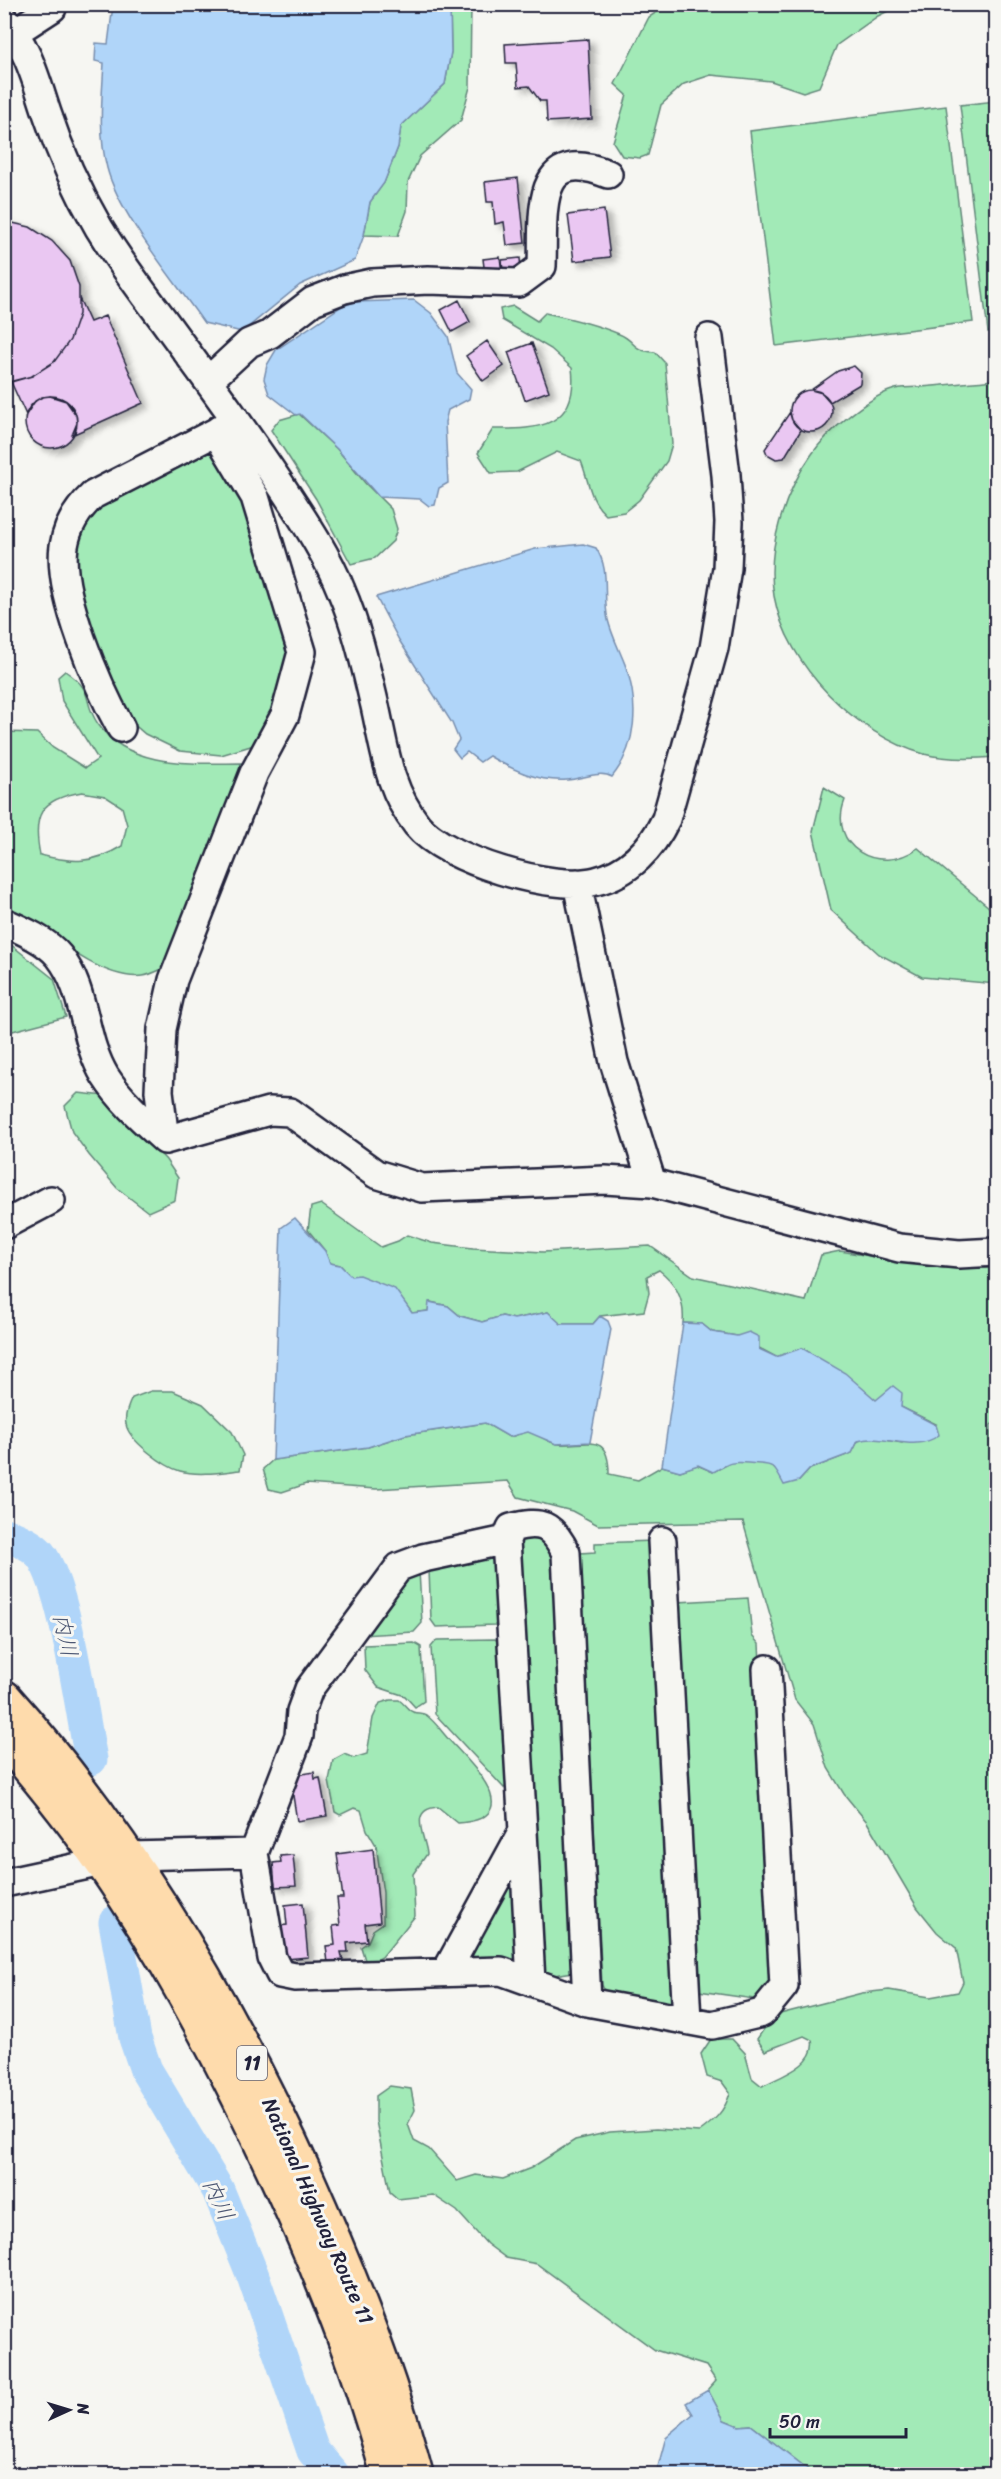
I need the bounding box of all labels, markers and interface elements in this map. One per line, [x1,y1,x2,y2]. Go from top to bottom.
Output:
water label: 内川 [42,1610,89,1661]
road number: 11 [237,2046,267,2080]
street label: National Highway Route 11 [251,2091,385,2331]
water label: 内川 [192,2171,246,2227]
north arrow [39,2380,99,2440]
text: N [69,2401,98,2416]
scale bar [770,2401,906,2439]
text: 50 m [779,2406,820,2438]

